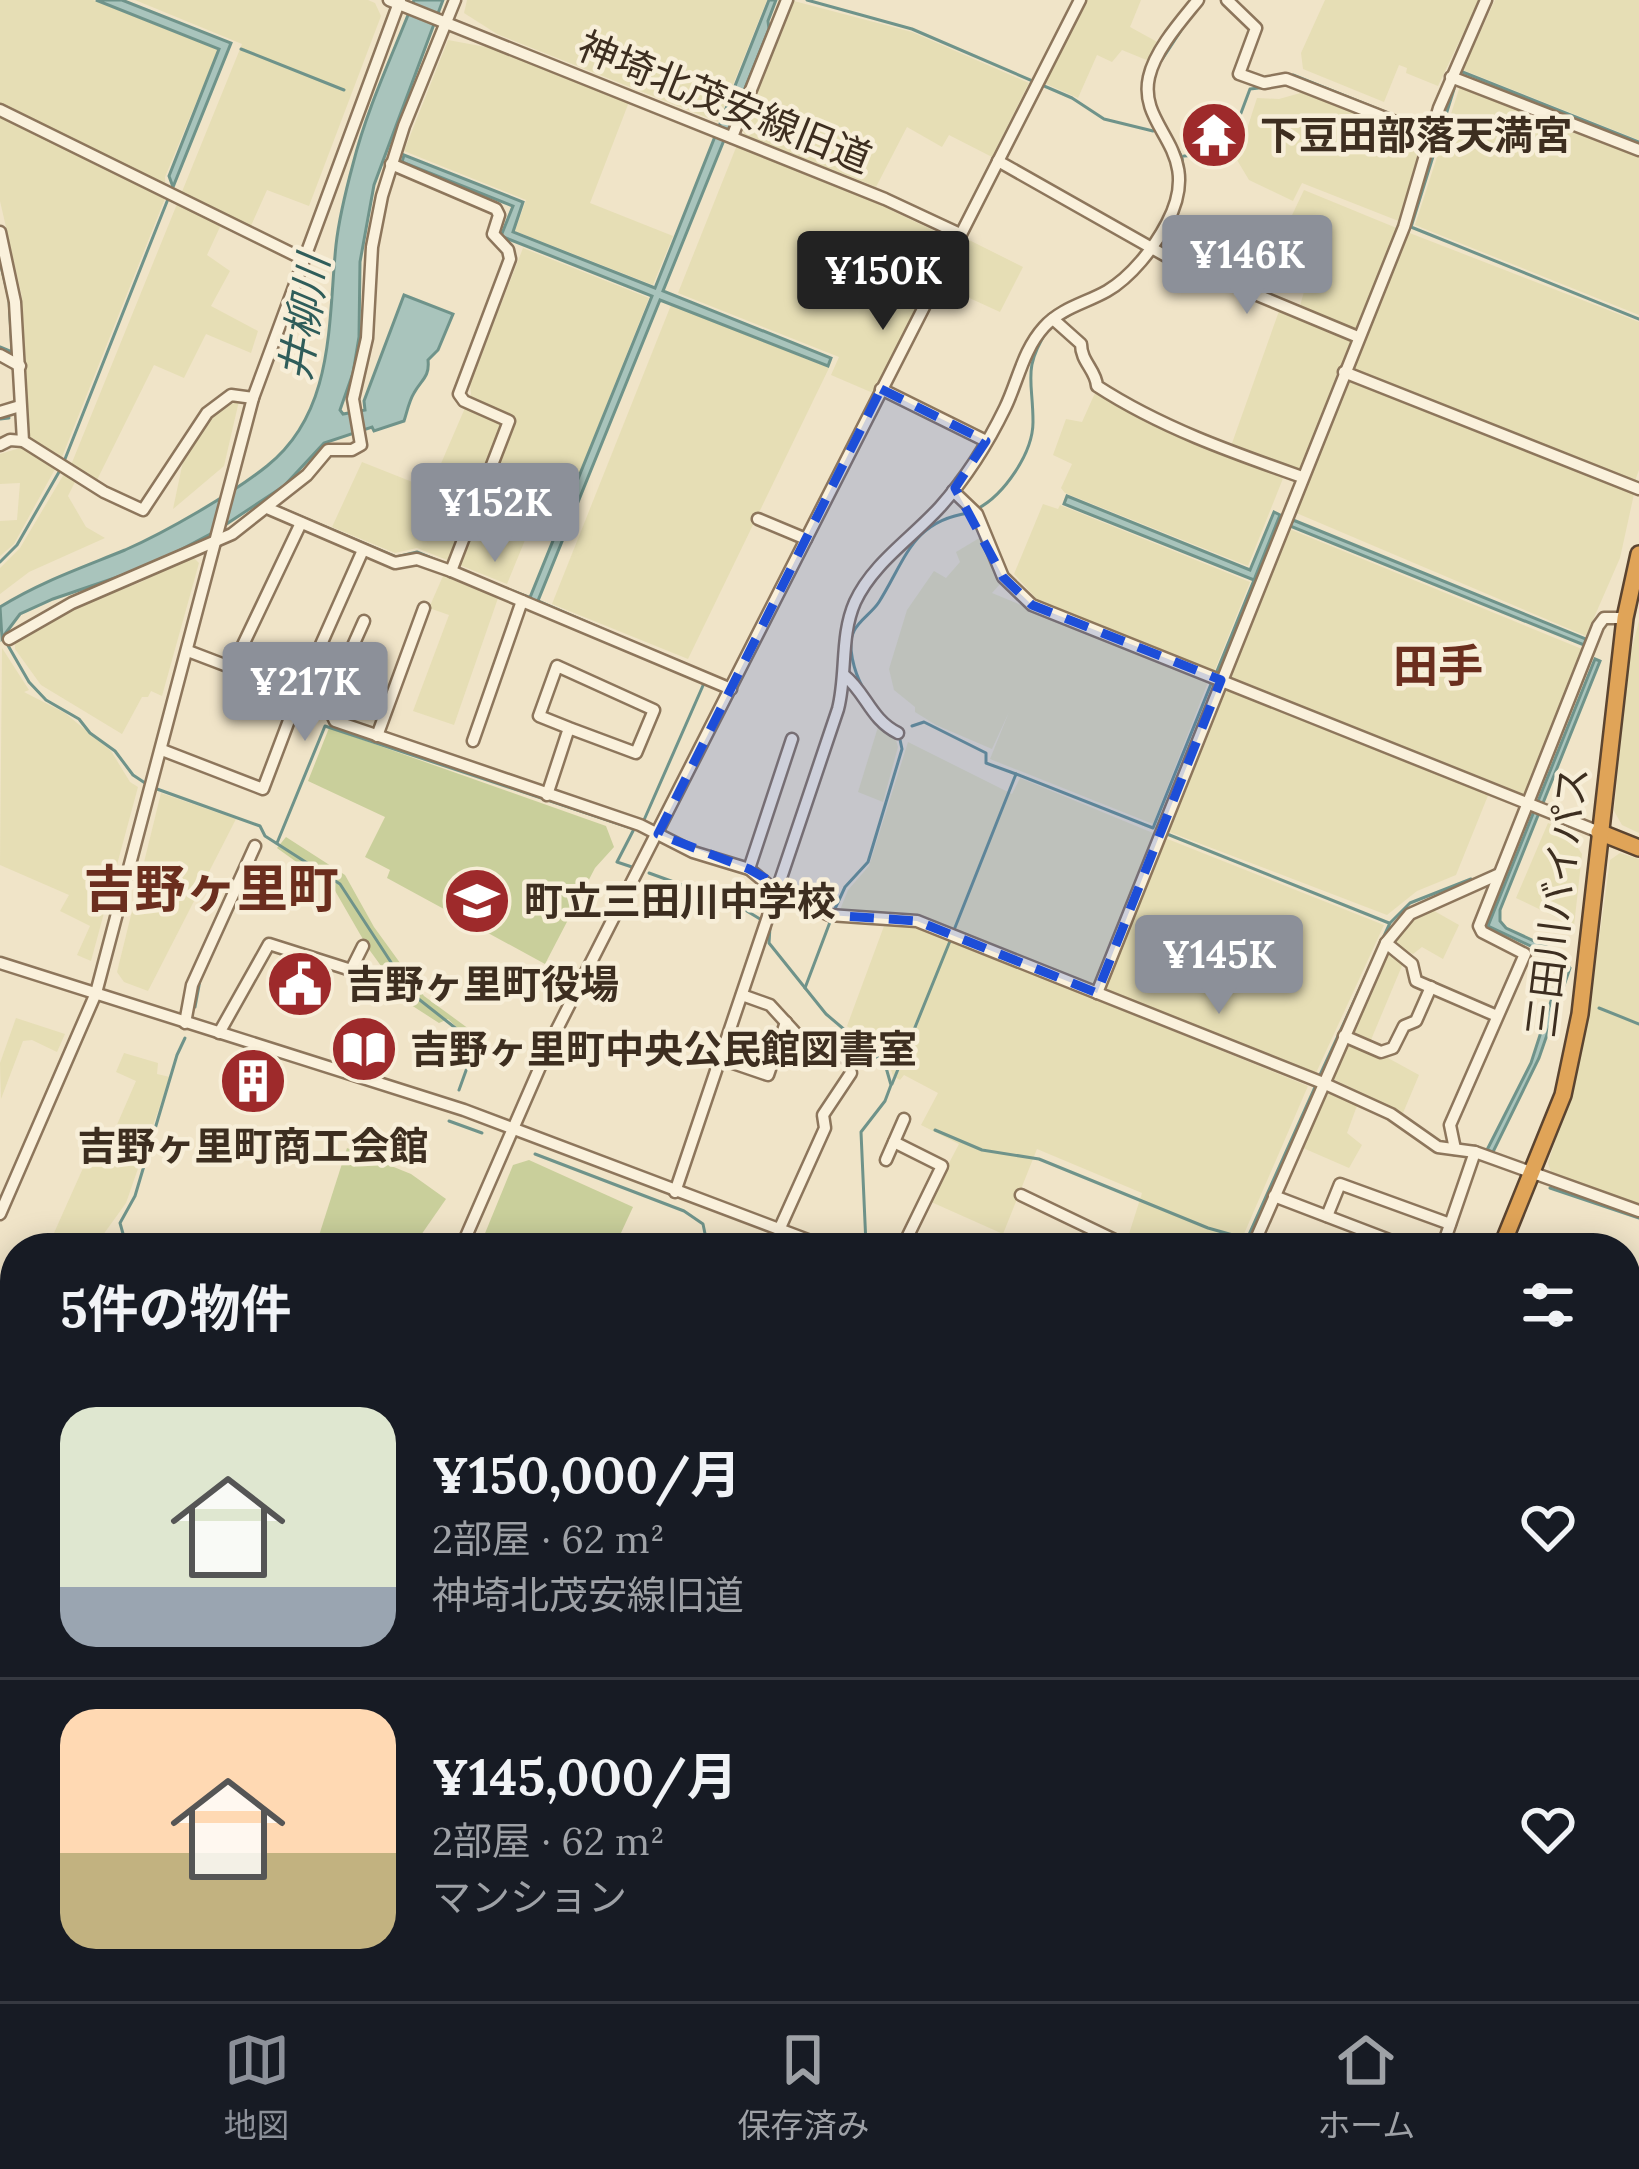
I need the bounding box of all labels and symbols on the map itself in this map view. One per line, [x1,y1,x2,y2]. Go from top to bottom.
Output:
street label: 神埼北茂安線旧道 [571,20,879,184]
temple icon: 下豆田部落天満宮 [1179,100,1249,170]
place label: 下豆田部落天満宮 [1260,110,1572,160]
pin: ¥146K [1163,215,1331,317]
pin: ¥150K [799,231,967,333]
water label: 井柳川 [267,248,341,384]
pin: ¥152K [411,463,579,565]
district label: 田手 [1393,637,1483,694]
pin: ¥217K [221,642,389,744]
street label: 三田川バイパス [1516,764,1598,1040]
district label: 吉野ヶ里町 [83,856,339,921]
school or university icon: 町立三田川中学校 [442,866,512,936]
place label: 町立三田川中学校 [524,876,836,926]
pin: ¥145K [1135,915,1303,1017]
public building icon: 吉野ヶ里町役場 [265,949,335,1019]
place label: 吉野ヶ里町役場 [346,959,619,1009]
library icon: 吉野ヶ里町中央公民館図書室 [329,1014,399,1084]
place label: 吉野ヶ里町中央公民館図書室 [410,1024,917,1074]
building icon: 吉野ヶ里町商工会館 [218,1046,288,1116]
place label: 吉野ヶ里町商工会館 [77,1121,429,1171]

